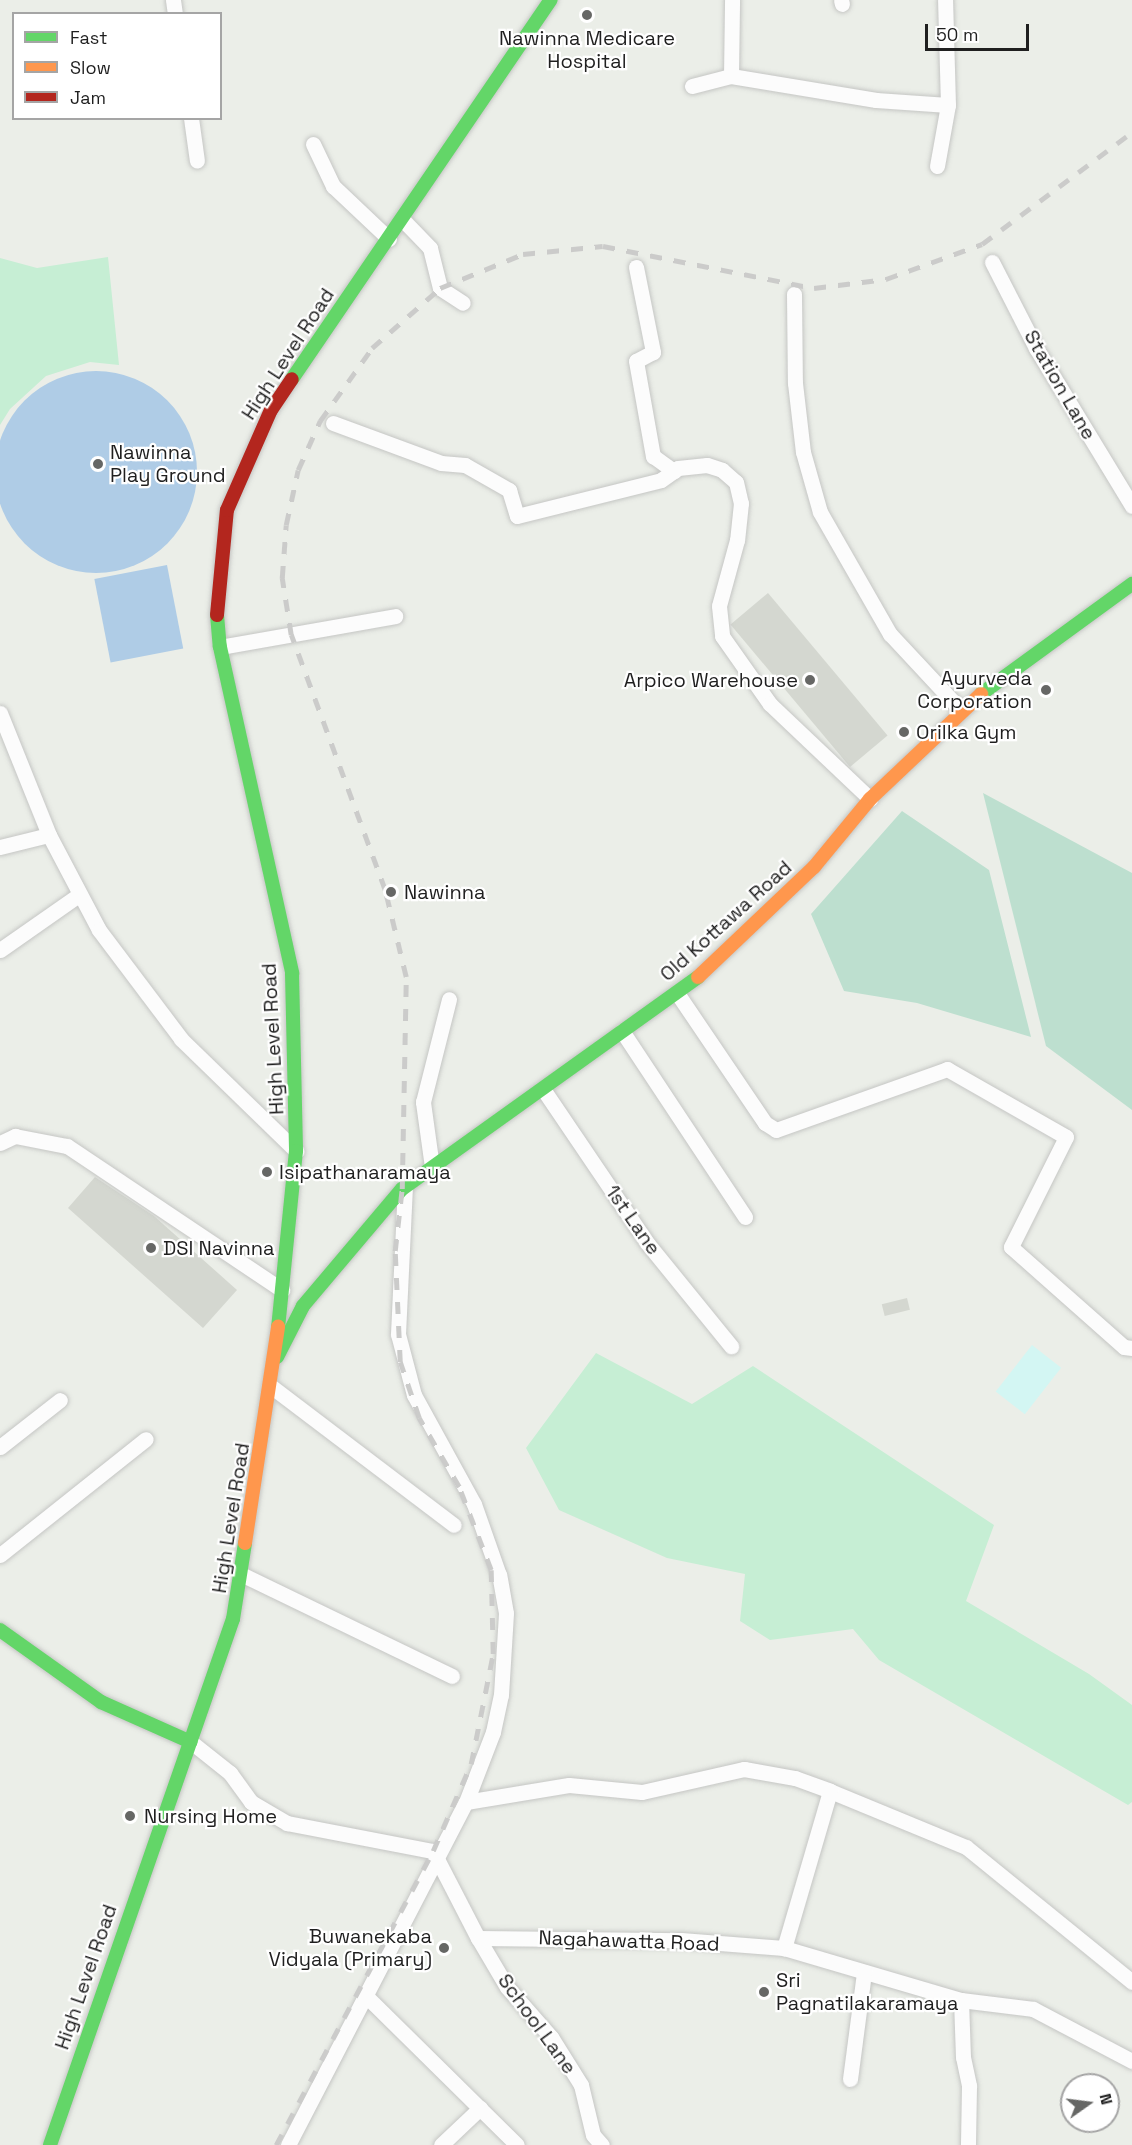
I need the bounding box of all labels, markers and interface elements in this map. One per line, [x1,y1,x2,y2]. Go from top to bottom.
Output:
marker: Nawinna Medicare Hospital [578,6,596,24]
legend [12,12,222,120]
scale bar [928,12,1032,50]
text: 50 m [936,23,978,46]
text: Fast [70,26,107,49]
place label: Nawinna Medicare Hospital [499,26,675,73]
text: Slow [70,56,111,79]
text: Jam [70,86,106,109]
street label: High Level Road [237,284,339,424]
street label: Station Lane [1019,326,1101,444]
place label: Nawinna Play Ground [110,440,226,487]
marker: Nawinna Play Ground [91,457,105,471]
place label: Ayurveda Corporation [917,666,1032,713]
place label: Arpico Warehouse [624,668,798,692]
marker: Arpico Warehouse [803,673,817,687]
marker: Ayurveda Corporation [1037,681,1055,699]
place label: Orilka Gym [916,720,1017,744]
marker: Orilka Gym [897,725,911,739]
street label: Old Kottawa Road [655,856,797,986]
place label: Nawinna [404,880,486,904]
marker: Nawinna [382,883,400,901]
street label: High Level Road [257,963,289,1115]
place label: Isipathanaramaya [279,1160,451,1184]
marker: Isipathanaramaya [260,1165,274,1179]
street label: 1st Lane [600,1181,666,1259]
place label: DSI Navinna [163,1236,274,1260]
marker: DSI Navinna [144,1241,158,1255]
street label: High Level Road [207,1441,255,1595]
place label: Nursing Home [144,1804,277,1828]
marker: Nursing Home [121,1807,139,1825]
street label: High Level Road [50,1901,122,2053]
place label: Buwanekaba Vidyala (Primary) [269,1924,432,1971]
street label: Nagahawatta Road [538,1926,720,1956]
marker: Buwanekaba Vidyala (Primary) [437,1941,451,1955]
place label: Sri Pagnatilakaramaya [776,1968,958,2015]
street label: School Lane [493,1969,581,2079]
marker: Sri Pagnatilakaramaya [757,1985,771,1999]
north arrow [1060,2073,1120,2133]
text: N [1095,2091,1117,2107]

